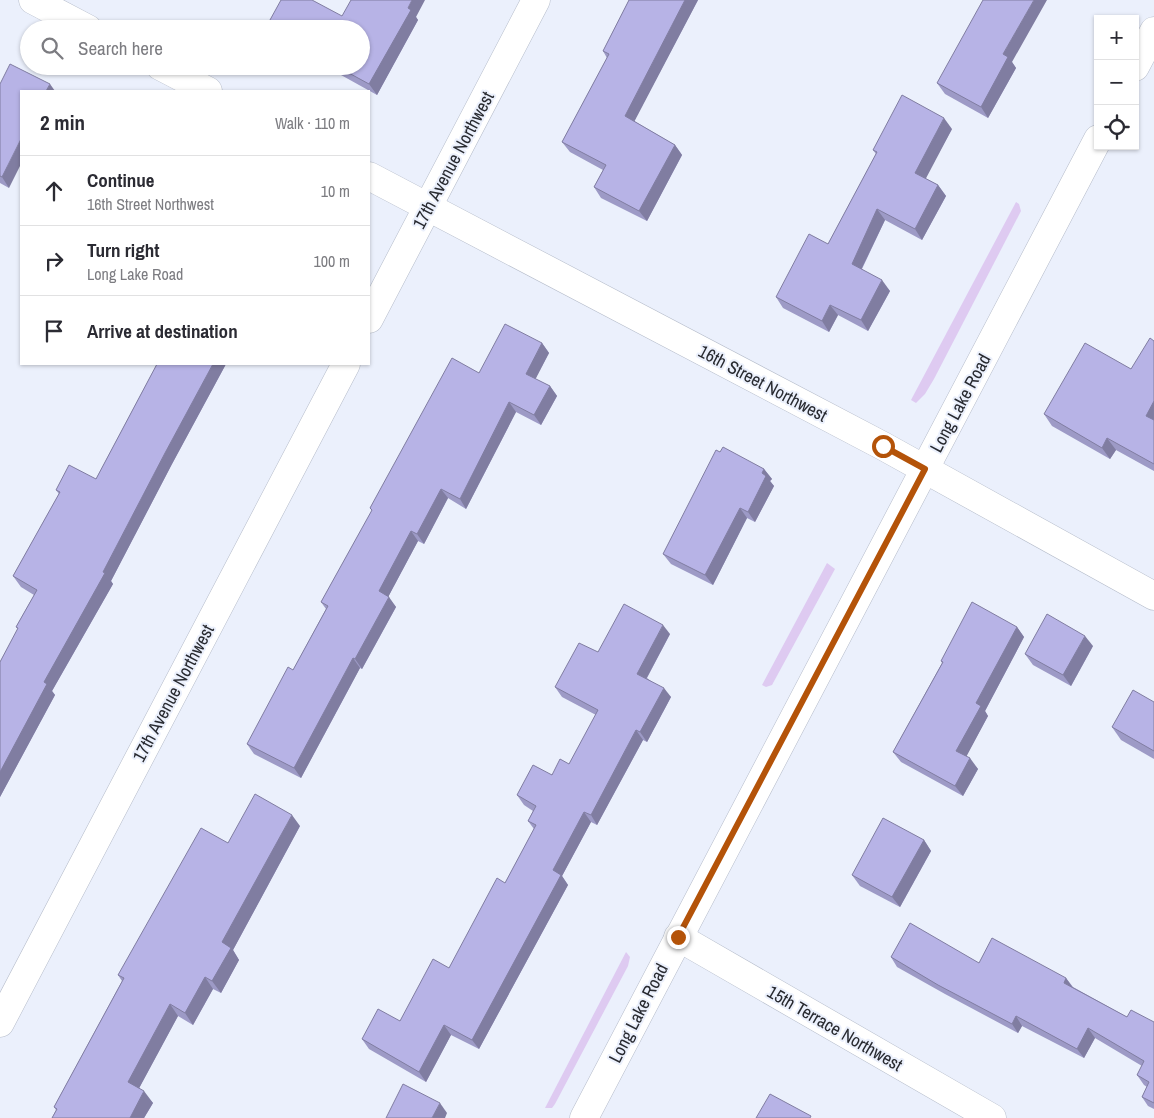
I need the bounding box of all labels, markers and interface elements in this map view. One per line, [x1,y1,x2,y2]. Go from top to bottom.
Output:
map controls [1094,15,1139,150]
button: + [1094,15,1139,60]
search box [20,20,370,75]
icon: search [38,34,66,62]
text: Search here [78,35,163,61]
button: − [1094,60,1139,105]
street label: 17th Avenue Northwest [406,87,500,233]
button: locate [1094,105,1139,150]
text: 2 min [40,108,85,137]
text: Walk · 110 m [275,112,350,134]
text: Continue [87,167,155,193]
icon: ahead [40,177,68,205]
text: 10 m [321,180,350,202]
text: 16th Street Northwest [87,193,214,215]
text: Turn right [87,237,159,263]
icon: right [40,247,68,275]
text: 100 m [314,250,350,272]
text: Long Lake Road [87,263,183,285]
icon: arrive [40,317,68,345]
text: Arrive at destination [87,318,238,344]
street label: 16th Street Northwest [694,338,832,428]
street label: Long Lake Road [924,349,996,457]
route start [872,435,895,458]
street label: 17th Avenue Northwest [126,620,220,766]
route end [667,926,690,949]
street label: Long Lake Road [602,959,674,1067]
street label: 15th Terrace Northwest [763,979,907,1077]

